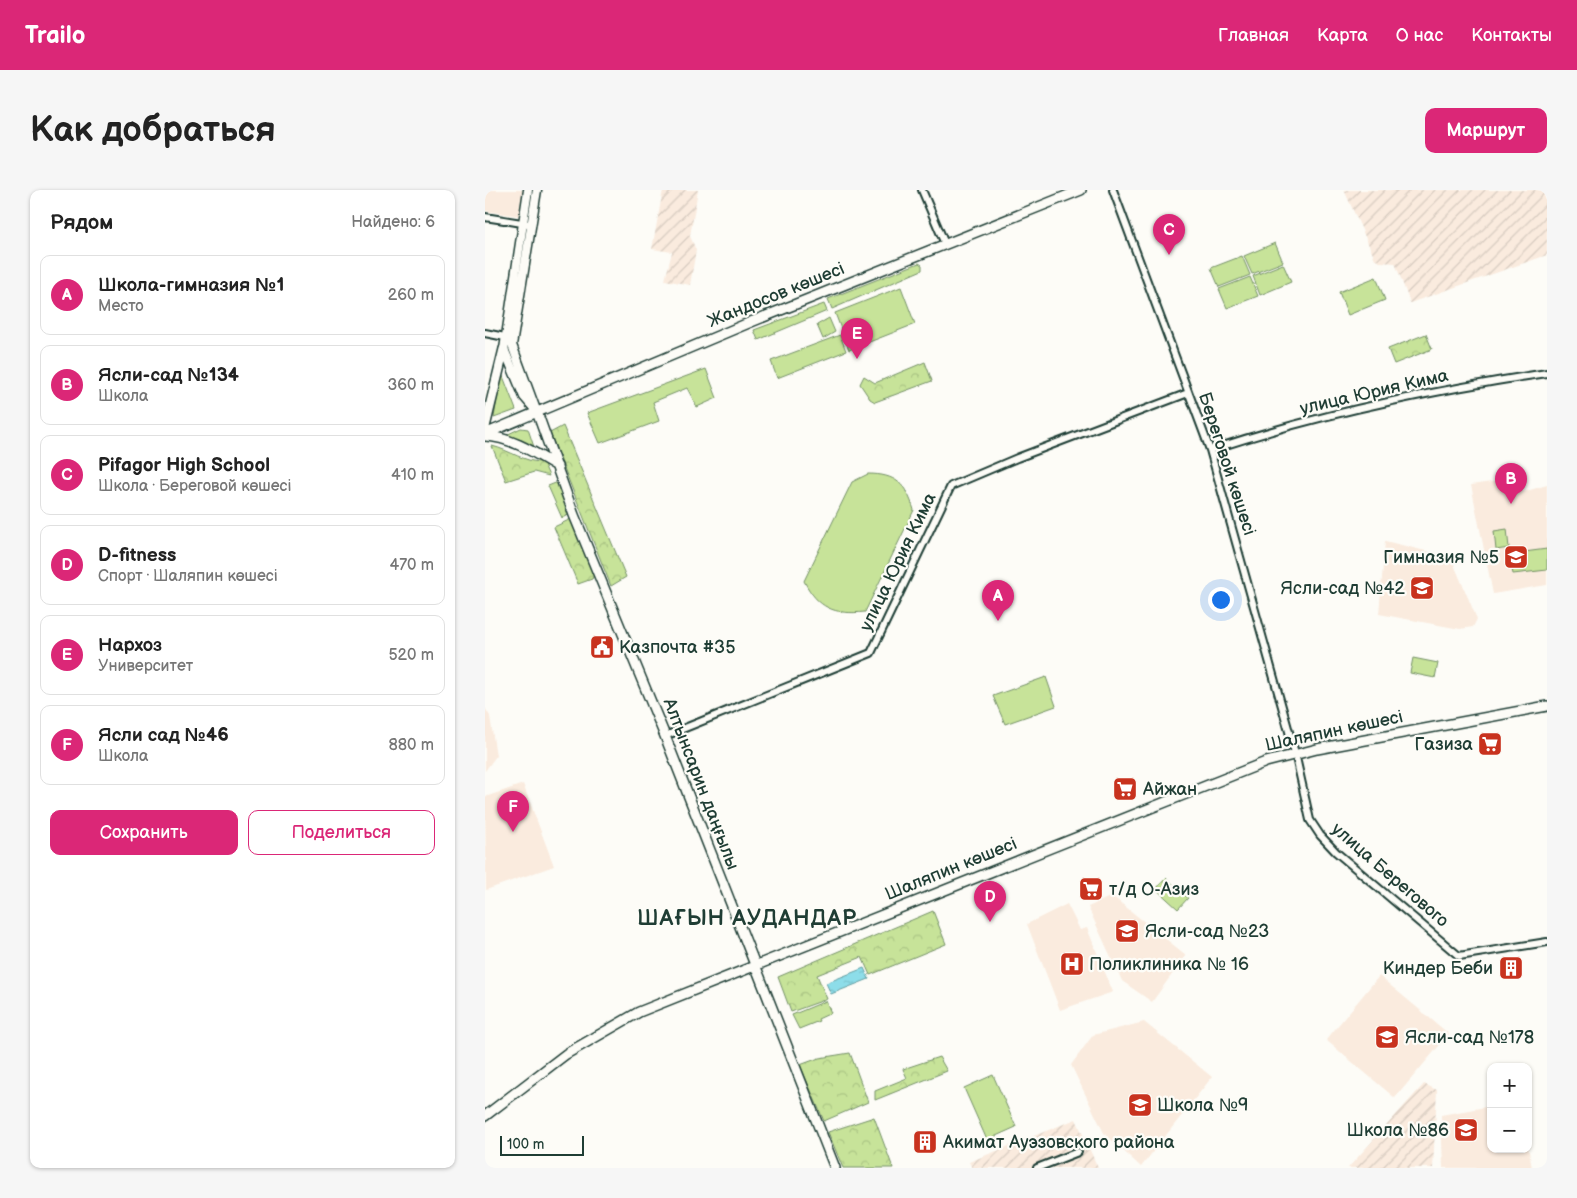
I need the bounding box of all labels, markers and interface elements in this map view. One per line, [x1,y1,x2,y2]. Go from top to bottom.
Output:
text: Trailo [25,21,85,50]
text: Главная [1218,25,1289,46]
text: Карта [1317,25,1368,46]
text: О нас [1396,25,1443,46]
text: Контакты [1471,25,1552,46]
button: Маршрут [1425,108,1547,153]
text: Как добраться [30,109,276,152]
text: Рядом [50,210,113,235]
text: Найдено: 6 [351,213,435,232]
pin: C [1153,214,1185,255]
street label: Жандосов көшесі [704,258,848,332]
text: Школа-гимназия №1 [98,274,284,297]
text: A [62,286,72,305]
text: 260 m [388,286,434,305]
text: Место [98,297,144,316]
pin: E [841,318,873,359]
text: Ясли-сад №134 [98,364,239,387]
street label: улица Юрия Кима [1298,365,1451,419]
text: B [61,376,73,395]
text: 360 m [387,376,434,395]
text: Школа [98,387,148,406]
street label: Береговой көшесі [1194,390,1260,538]
text: Pifagor High School [98,454,270,477]
pin: B [1495,463,1527,504]
text: C [61,466,73,485]
text: 410 m [391,466,434,485]
text: Школа · Береговой көшесі [98,477,291,496]
street label: улица Юрия Кима [855,489,941,635]
text: D-fitness [98,544,176,567]
school or university icon: Гимназия №5 [1503,544,1529,570]
place label: Гимназия №5 [1383,547,1499,568]
text: D [61,556,73,575]
text: 470 m [389,556,434,575]
text: Спорт · Шаляпин көшесі [98,567,278,586]
school or university icon: Ясли-сад №42 [1409,575,1435,601]
place label: Ясли-сад №42 [1280,578,1405,599]
pin: A [982,580,1014,621]
your location [1208,587,1234,613]
text: Нархоз [98,634,162,657]
public building icon: Казпочта #35 [589,634,615,660]
place label: Казпочта #35 [619,637,736,658]
text: E [62,646,72,665]
text: 520 m [388,646,434,665]
text: Университет [98,657,193,676]
street label: Алтынсарин даңғылы [658,694,743,873]
street label: Шаляпин көшесі [1263,706,1405,756]
text: Ясли сад №46 [98,724,229,747]
supermarket icon: Газиза [1477,731,1503,757]
place label: Газиза [1414,734,1473,755]
text: F [62,736,72,755]
text: 880 m [388,736,434,755]
text: Школа [98,747,148,766]
supermarket icon: Айжан [1112,776,1138,802]
place label: Айжан [1142,779,1197,800]
pin: F [497,791,529,832]
button: Сохранить [50,810,238,855]
button: Поделиться [248,810,435,855]
street label: улица Берегового [1327,818,1453,932]
street label: Шаляпин көшесі [882,833,1020,905]
supermarket icon: т/д О-Азиз [1078,876,1104,902]
place label: т/д О-Азиз [1109,879,1199,900]
pin: D [974,881,1006,922]
district label: ШАҒЫН АУДАНДАР [637,905,857,932]
school or university icon: Ясли-сад №23 [1114,918,1140,944]
place label: Ясли-сад №23 [1145,921,1269,942]
hospital icon: Поликлиника № 16 [1059,951,1085,977]
place label: Поликлиника № 16 [1089,954,1249,975]
building icon: Киндер Беби [1498,955,1524,981]
place label: Киндер Беби [1383,958,1493,979]
school or university icon: Ясли-сад №178 [1374,1024,1400,1050]
place label: Ясли-сад №178 [1405,1027,1534,1048]
map controls [1487,1063,1532,1153]
button: + [1487,1063,1532,1108]
school or university icon: Школа №9 [1127,1092,1153,1118]
place label: Школа №9 [1157,1095,1248,1116]
button: − [1487,1108,1532,1153]
school or university icon: Школа №86 [1453,1117,1479,1143]
place label: Школа №86 [1347,1120,1449,1141]
building icon: Акимат Ауэзовского района [912,1129,938,1155]
place label: Акимат Ауэзовского района [942,1132,1175,1153]
scale bar [500,1133,584,1156]
text: 100 m [507,1136,544,1153]

